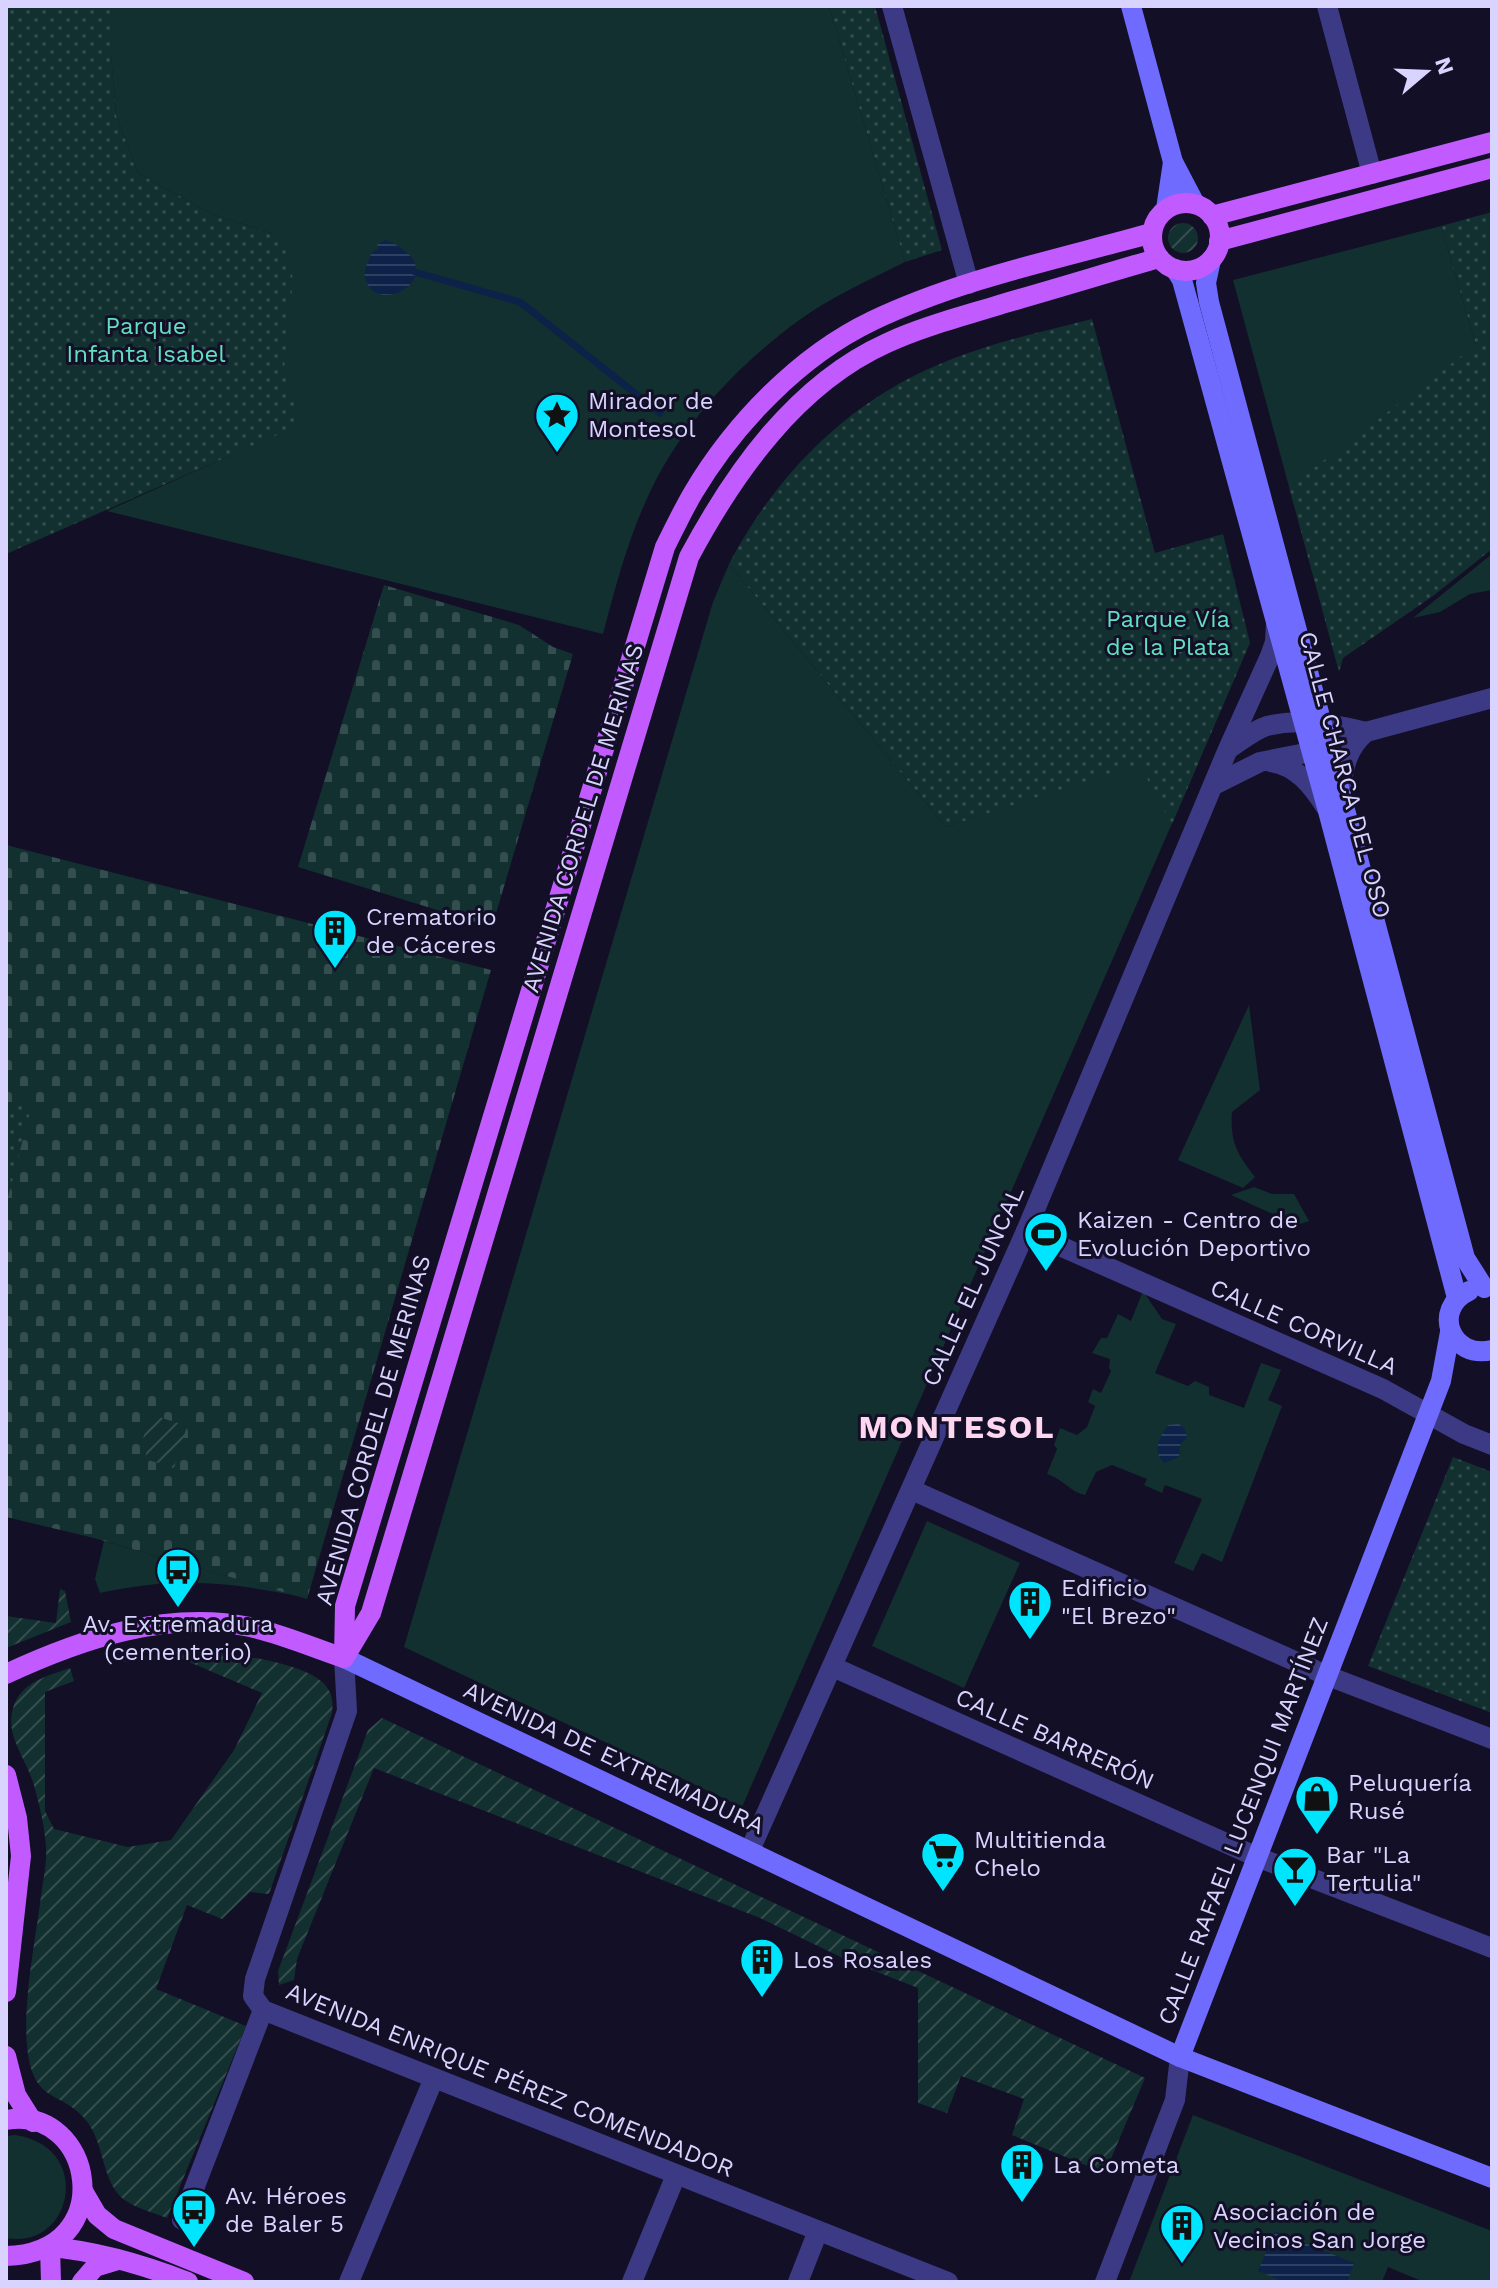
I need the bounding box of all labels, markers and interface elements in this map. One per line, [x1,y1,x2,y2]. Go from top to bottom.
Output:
north arrow [1386,32,1466,112]
text: N [1430,54,1459,77]
park label: Parque Infanta Isabel [66,312,226,368]
place label: Mirador de Montesol [588,387,714,443]
place icon: Mirador de Montesol [533,391,581,454]
park label: Parque Vía de la Plata [1106,605,1230,661]
street label: CALLE CHARCA DEL OSO [1293,629,1397,921]
street label: AVENIDA CORDEL DE MERINAS [517,640,649,996]
place label: Crematorio de Cáceres [366,903,497,959]
building icon: Crematorio de Cáceres [311,907,359,970]
street label: CALLE EL JUNCAL [916,1182,1030,1390]
place label: Kaizen - Centro de Evolución Deportivo [1077,1206,1311,1262]
sports icon: Kaizen - Centro de Evolución Deportivo [1022,1210,1070,1273]
street label: AVENIDA CORDEL DE MERINAS [310,1252,436,1608]
street label: CALLE CORVILLA [1206,1273,1402,1381]
district label: MONTESOL [859,1408,1056,1446]
bus stop icon: Av. Extremadura (cementerio) [154,1546,202,1609]
place label: Edificio "El Brezo" [1061,1574,1176,1630]
building icon: Edificio "El Brezo" [1006,1578,1054,1641]
place label: Av. Extremadura (cementerio) [82,1610,274,1666]
street label: CALLE RAFAEL LUCENQUI MARTÍNEZ [1152,1613,1334,2029]
street label: AVENIDA DE EXTREMADURA [459,1676,769,1840]
street label: CALLE BARRERÓN [951,1683,1159,1795]
place label: Peluquería Rusé [1348,1769,1472,1825]
shop icon: Peluquería Rusé [1293,1773,1341,1836]
place label: Multitienda Chelo [974,1826,1106,1882]
supermarket icon: Multitienda Chelo [919,1830,967,1893]
place label: Bar "La Tertulia" [1326,1841,1422,1897]
bar icon: Bar "La Tertulia" [1271,1845,1319,1908]
building icon: Los Rosales [738,1936,786,1999]
place label: Los Rosales [793,1946,932,1974]
street label: AVENIDA ENRIQUE PÉREZ COMENDADOR [282,1977,738,2183]
building icon: La Cometa [998,2141,1046,2204]
place label: La Cometa [1053,2151,1179,2179]
place label: Av. Héroes de Baler 5 [225,2182,347,2238]
bus stop icon: Av. Héroes de Baler 5 [170,2186,218,2249]
place label: Asociación de Vecinos San Jorge [1213,2198,1426,2254]
building icon: Asociación de Vecinos San Jorge [1158,2202,1206,2265]

